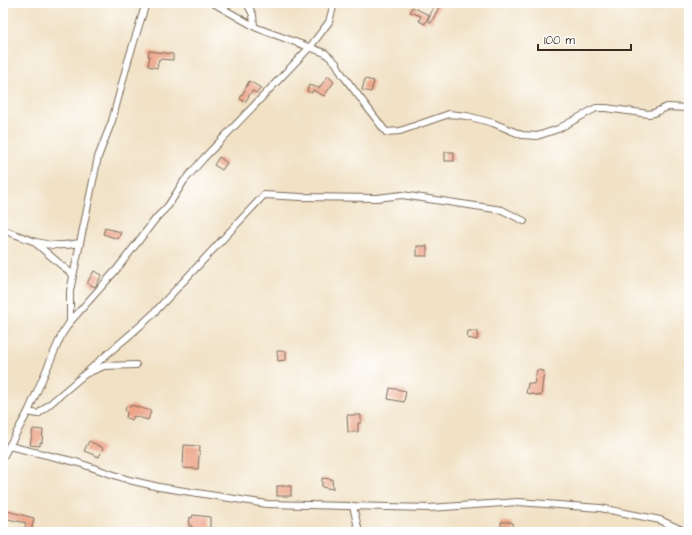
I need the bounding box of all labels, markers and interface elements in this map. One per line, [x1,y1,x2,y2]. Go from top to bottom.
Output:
scale bar [538,26,631,52]
text: 100 m [544,32,575,49]

